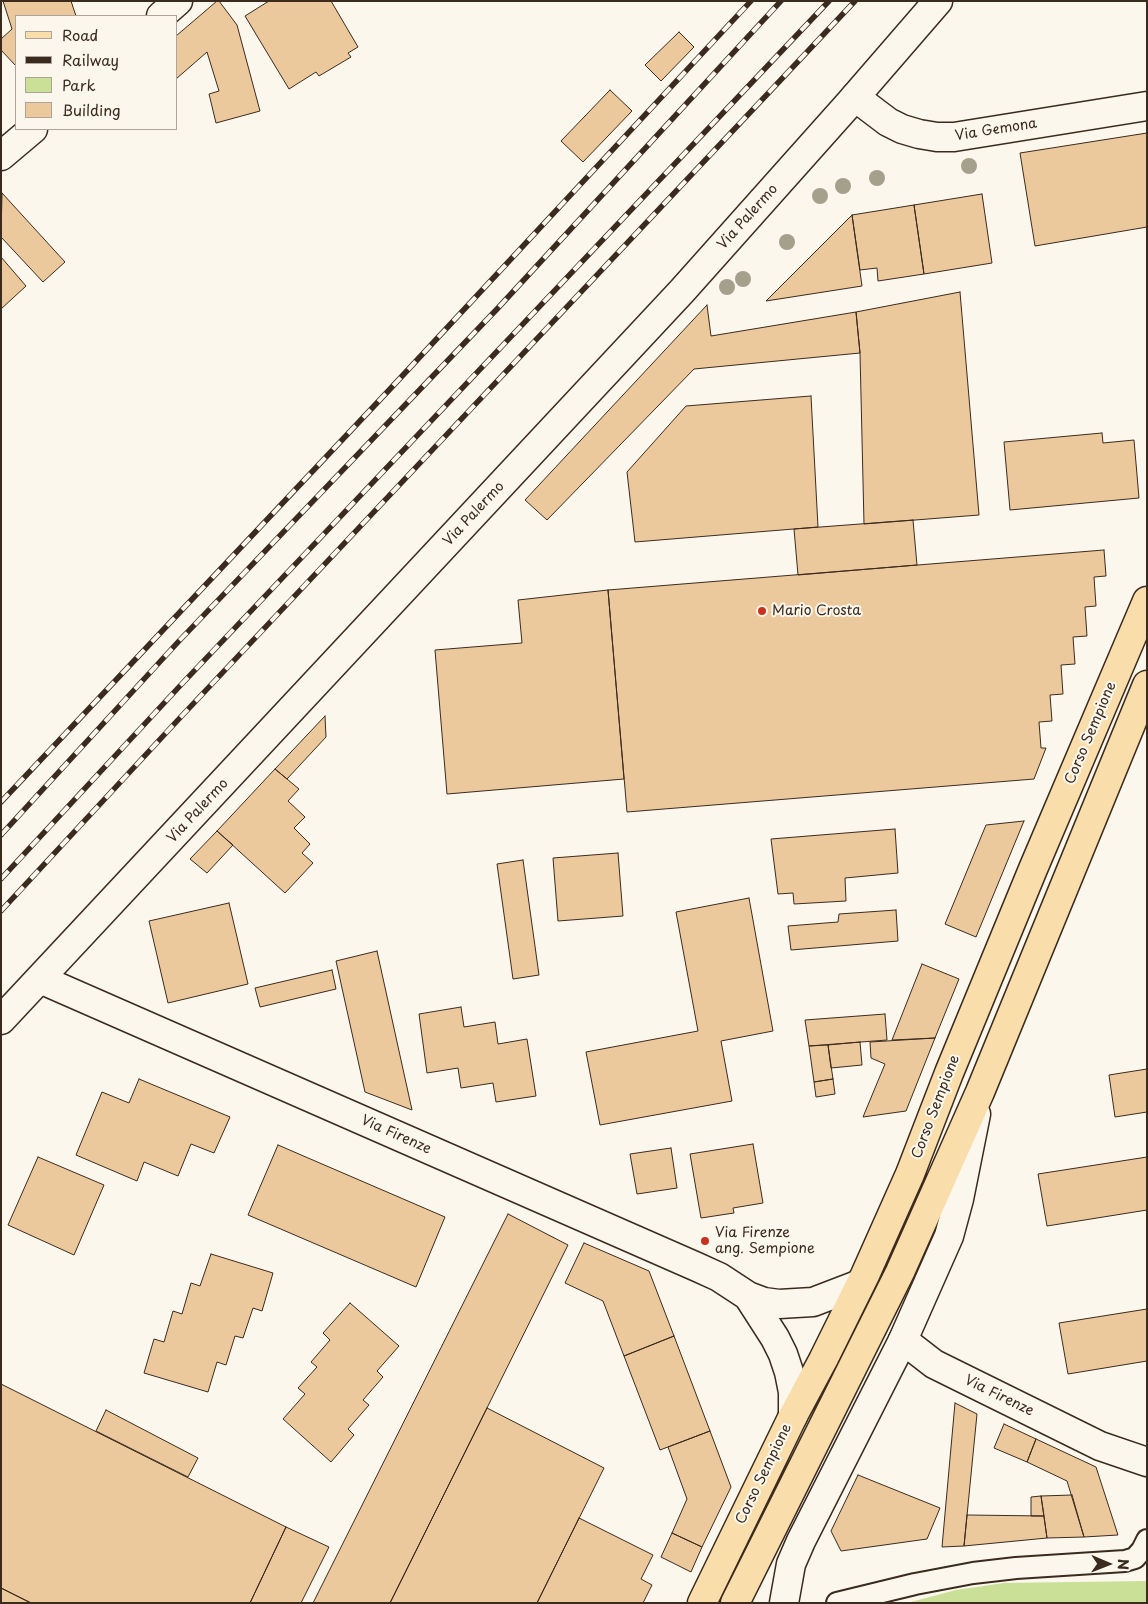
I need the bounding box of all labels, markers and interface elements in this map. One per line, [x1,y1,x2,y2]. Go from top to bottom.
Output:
legend [15,15,178,130]
text: Road [62,23,98,46]
text: Railway [62,48,119,71]
text: Park [62,73,96,96]
text: Building [62,98,121,121]
street label: Via Gemona [954,115,1038,145]
street label: Via Palermo [714,181,782,253]
street label: Via Palermo [440,478,508,550]
place label: Mario Crosta [772,603,861,619]
marker: Mario Crosta [756,605,768,617]
street label: Corso Sempione [1062,679,1120,787]
street label: Via Palermo [164,775,232,847]
street label: Corso Sempione [909,1053,963,1161]
street label: Via Firenze [358,1112,434,1158]
place label: Via Firenze ang. Sempione [715,1225,815,1258]
marker: Via Firenze ang. Sempione [699,1235,711,1247]
street label: Via Firenze [962,1372,1036,1420]
street label: Corso Sempione [732,1421,796,1527]
north arrow [1083,1539,1133,1589]
text: N [1113,1559,1134,1570]

